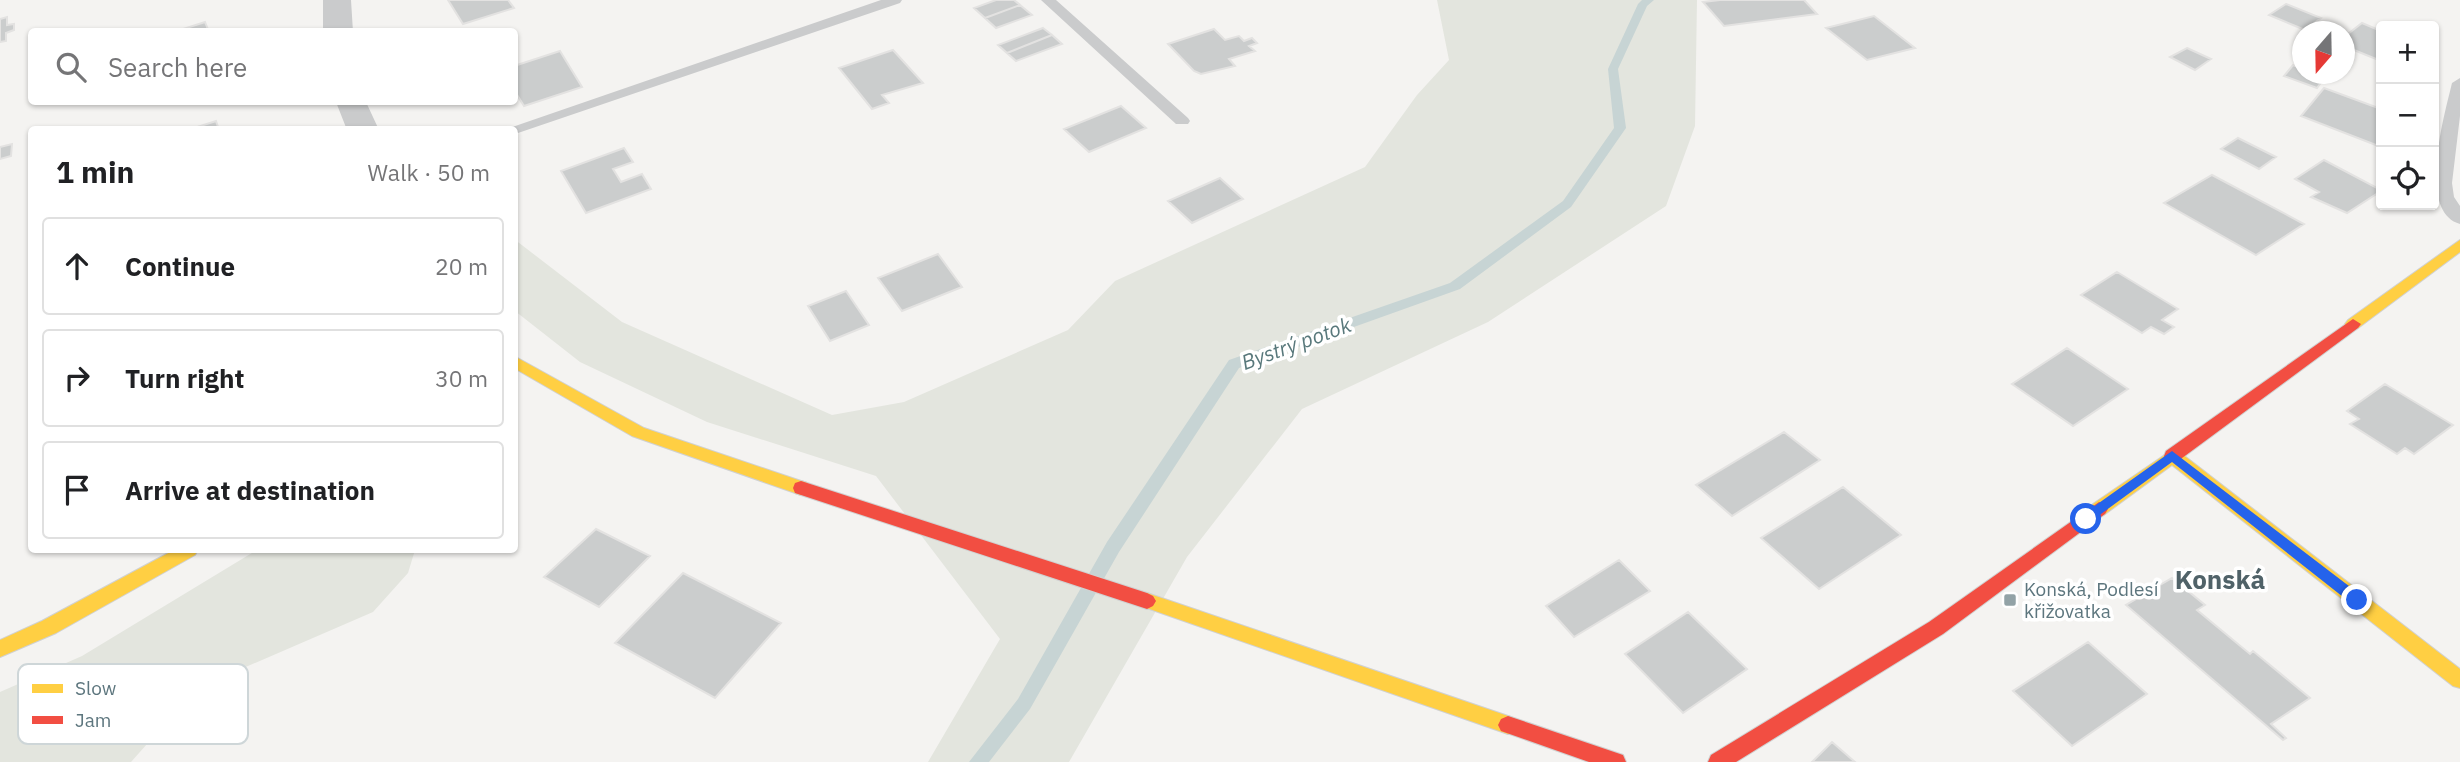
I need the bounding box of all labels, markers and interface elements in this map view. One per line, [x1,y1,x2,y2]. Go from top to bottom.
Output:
north arrow [2292,21,2355,84]
map controls [2376,21,2439,210]
button: + [2376,21,2439,84]
search box [28,28,518,105]
icon: search [52,48,90,86]
text: Search here [108,50,247,84]
button: − [2376,84,2439,147]
button: locate [2376,147,2439,210]
text: 1 min [56,152,134,191]
text: Walk · 50 m [368,157,490,187]
icon: ahead [58,247,96,285]
text: Continue [125,249,235,283]
text: 20 m [435,251,488,281]
water label: Bystrý potok [1237,310,1356,376]
icon: right [58,359,96,397]
text: Turn right [125,361,244,395]
text: 30 m [435,363,488,393]
icon: arrive [58,471,96,509]
text: Arrive at destination [125,473,375,507]
route start [2070,503,2101,534]
district label: Konská [2175,562,2265,596]
place label: Konská, Podlesí křižovatka [2024,577,2159,623]
route end [2341,584,2372,615]
marker: Konská, Podlesí křižovatka [2002,592,2018,608]
legend [18,664,248,744]
text: Slow [75,676,116,700]
text: Jam [75,708,111,732]

